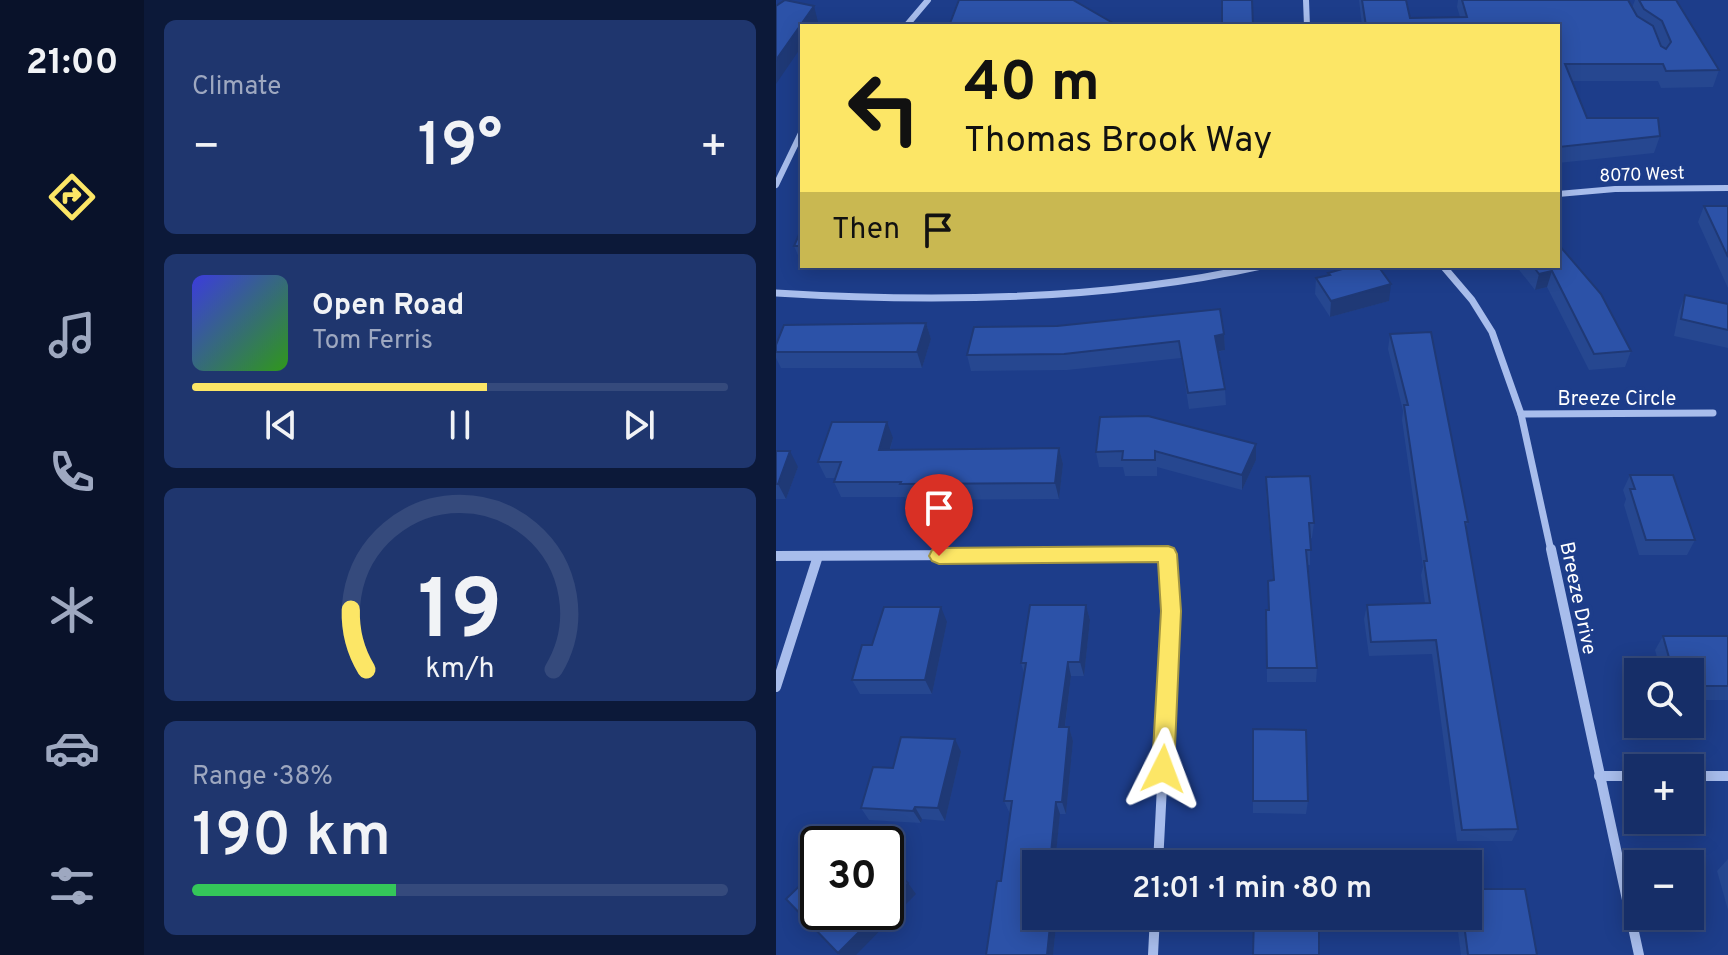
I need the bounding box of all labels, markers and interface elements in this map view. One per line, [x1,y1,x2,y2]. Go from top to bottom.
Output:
text: 21:00 [26,41,118,87]
text: 40 m [964,50,1100,120]
icon: left [832,56,936,160]
text: Climate [192,71,281,104]
text: 19° [418,111,502,187]
text: Thomas Brook Way [964,119,1272,165]
text: − [192,121,220,177]
text: + [700,121,728,177]
street label: 8070 West [1599,163,1685,188]
icon: directions [44,169,100,225]
icon: arrive [916,208,960,252]
text: Then [832,212,900,249]
text: Open Road [312,288,464,325]
icon: music [44,307,100,363]
text: Tom Ferris [312,325,433,358]
street label: Breeze Circle [1558,387,1676,413]
icon: previous [259,403,303,447]
icon: pause [438,403,482,447]
icon: next [617,403,661,447]
icon: phone [44,444,100,500]
pin [905,474,973,556]
icon: arrive [917,486,961,530]
street label: Breeze Drive [1552,540,1602,657]
text: 19 [418,563,502,668]
icon: climate [44,582,100,638]
text: km/h [425,653,495,689]
map controls [1624,658,1704,930]
button: search [1624,658,1704,738]
icon: car [44,720,100,776]
position arrow [1121,727,1205,811]
button: + [1624,754,1704,834]
text: Range · 38% [192,761,333,794]
text: 190 km [192,801,391,877]
speed limit sign: 30 [800,826,904,930]
button: − [1624,850,1704,930]
icon: filters [44,858,100,914]
text: 21:01 · 1 min · 80 m [1132,871,1372,908]

